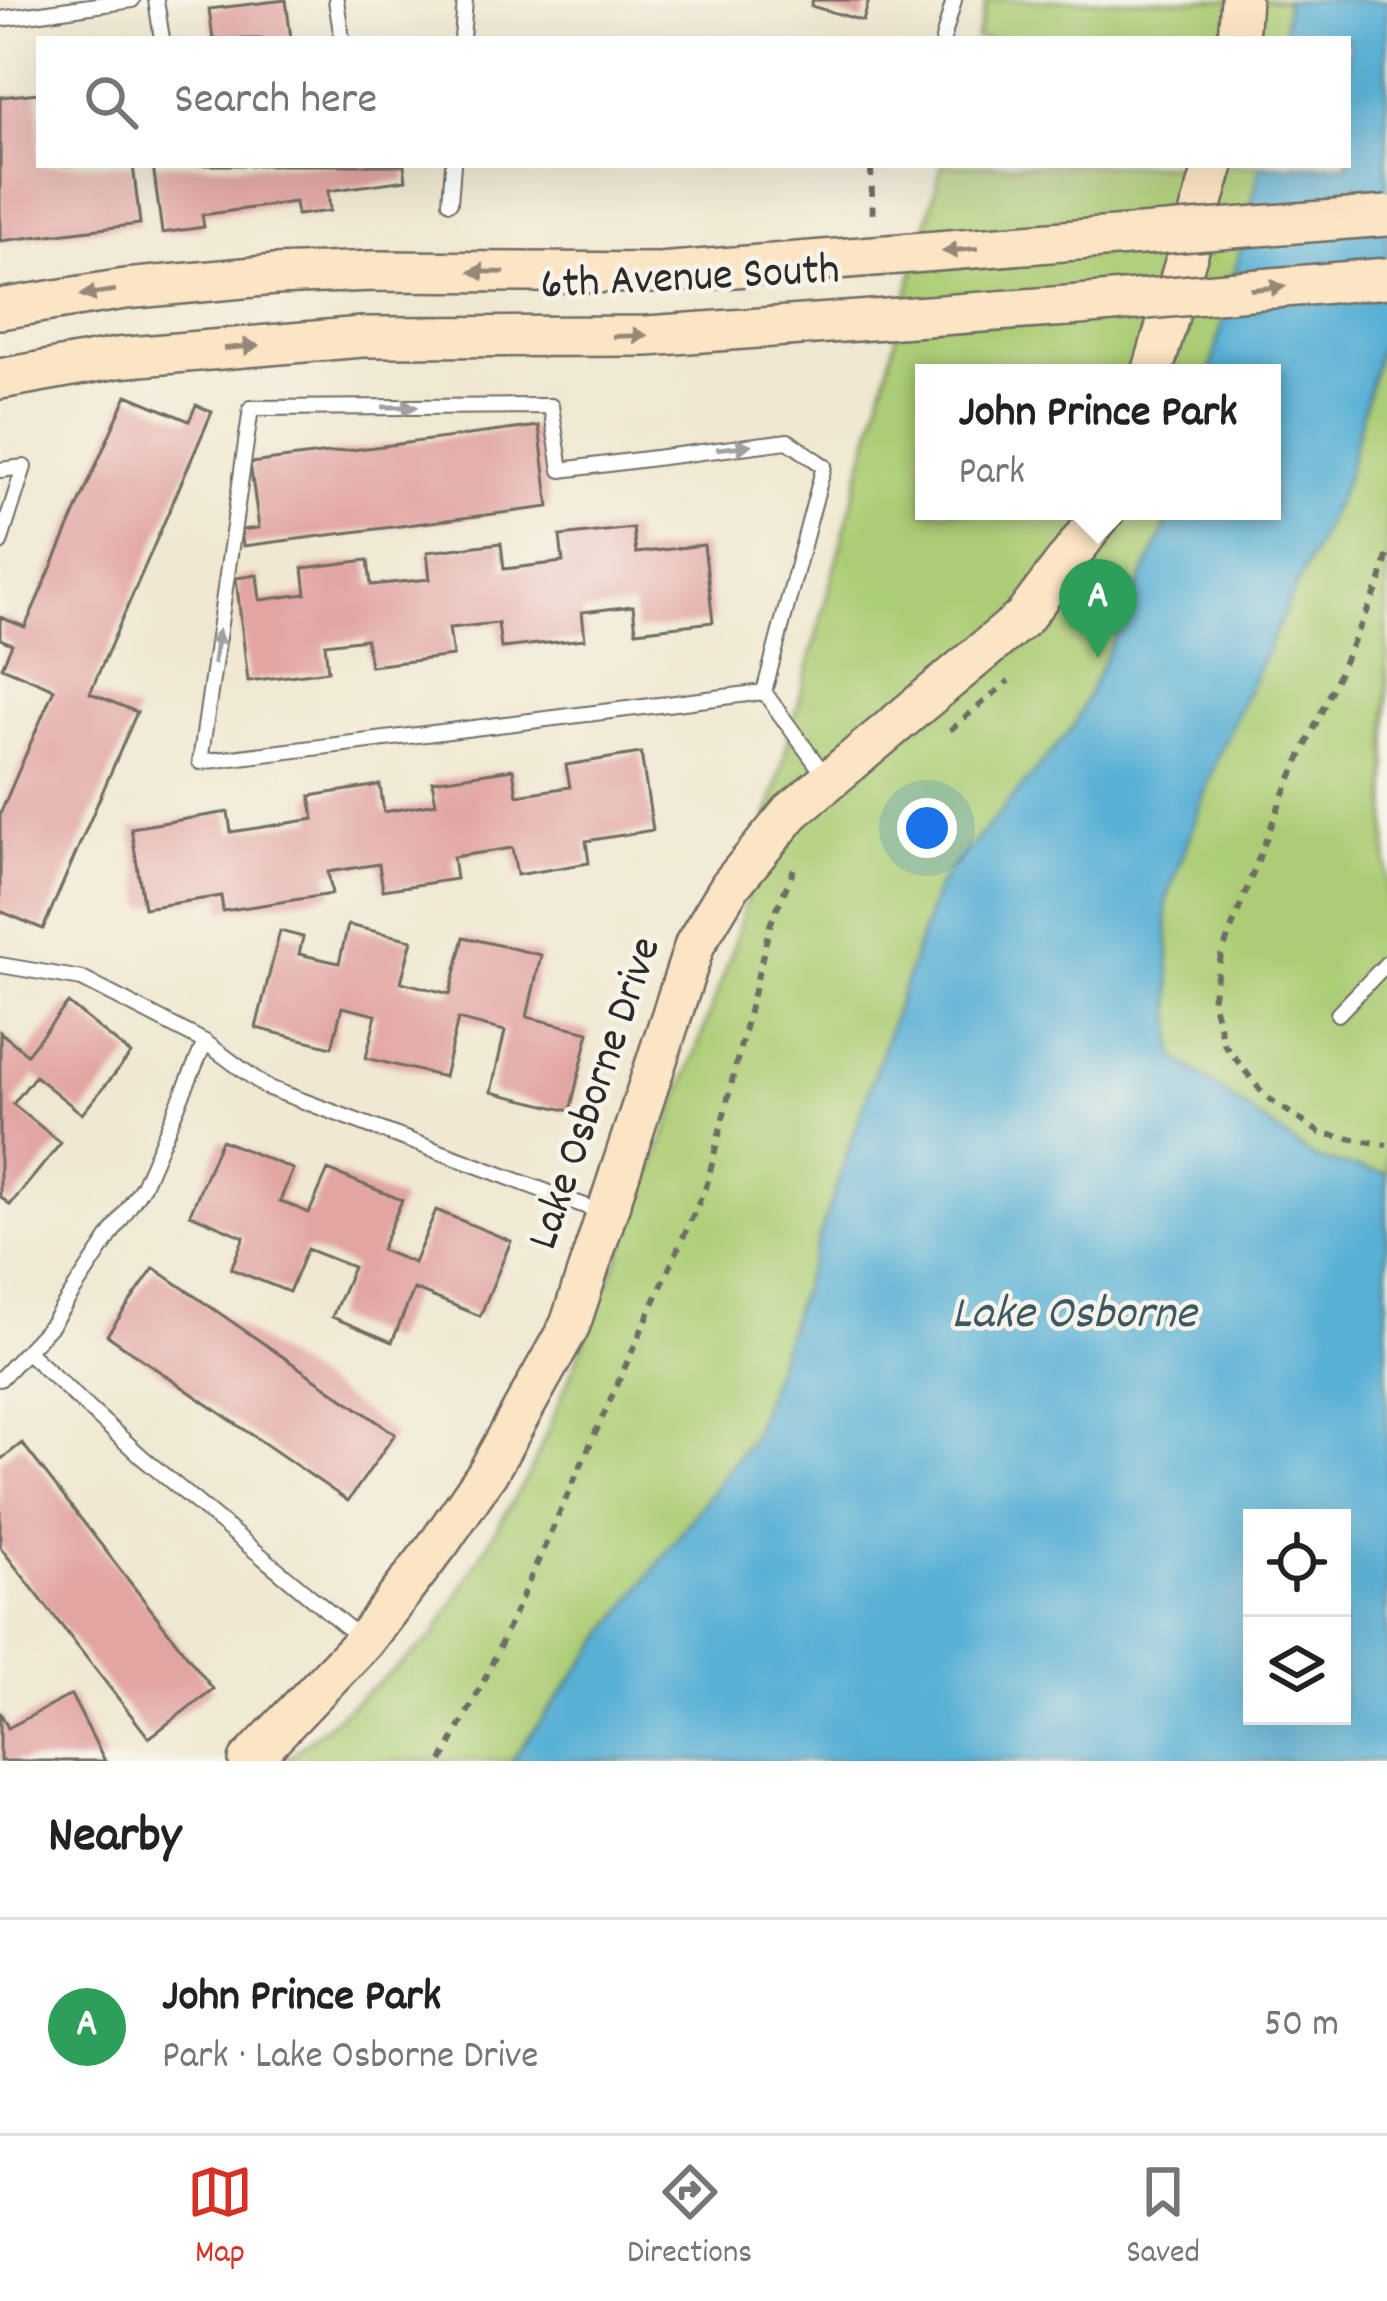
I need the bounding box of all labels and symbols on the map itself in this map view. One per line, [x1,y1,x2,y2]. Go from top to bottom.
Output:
street label: 6th Avenue South [539,240,841,320]
one-way arrow [941,240,978,259]
one-way arrow [467,263,505,282]
one-way arrow [1250,278,1287,297]
one-way arrow [78,284,116,303]
one-way arrow [612,326,650,345]
one-way arrow [223,337,260,356]
one-way arrow [382,397,420,417]
one-way arrow [716,438,753,457]
pin: A [1059,559,1137,658]
one-way arrow [207,627,226,665]
your location [897,798,957,858]
street label: Lake Osborne Drive [514,929,680,1259]
water label: Lake Osborne [952,1282,1199,1351]

